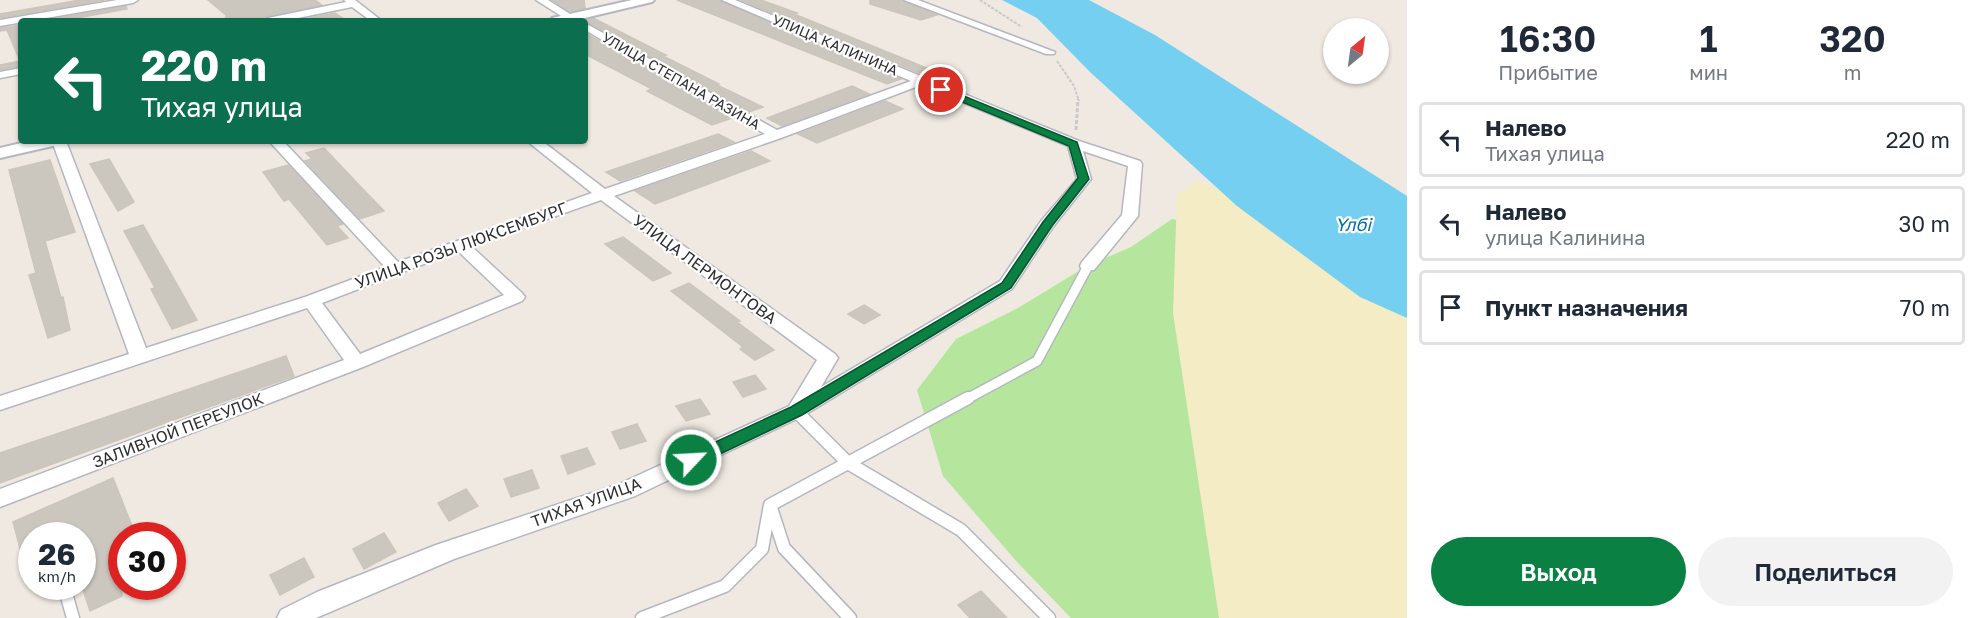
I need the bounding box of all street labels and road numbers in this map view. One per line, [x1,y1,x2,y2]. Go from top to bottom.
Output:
street label: УЛИЦА КАЛИНИНА [770,10,901,79]
street label: УЛИЦА СТЕПАНА РАЗИНА [599,28,764,133]
street label: УЛИЦА РОЗЫ ЛЮКСЕМБУРГ [352,197,570,293]
street label: УЛИЦА ЛЕРМОНТОВА [629,210,781,328]
street label: ЗАЛИВНОЙ ПЕРЕУЛОК [90,388,266,472]
street label: ТИХАЯ УЛИЦА [528,473,644,531]

